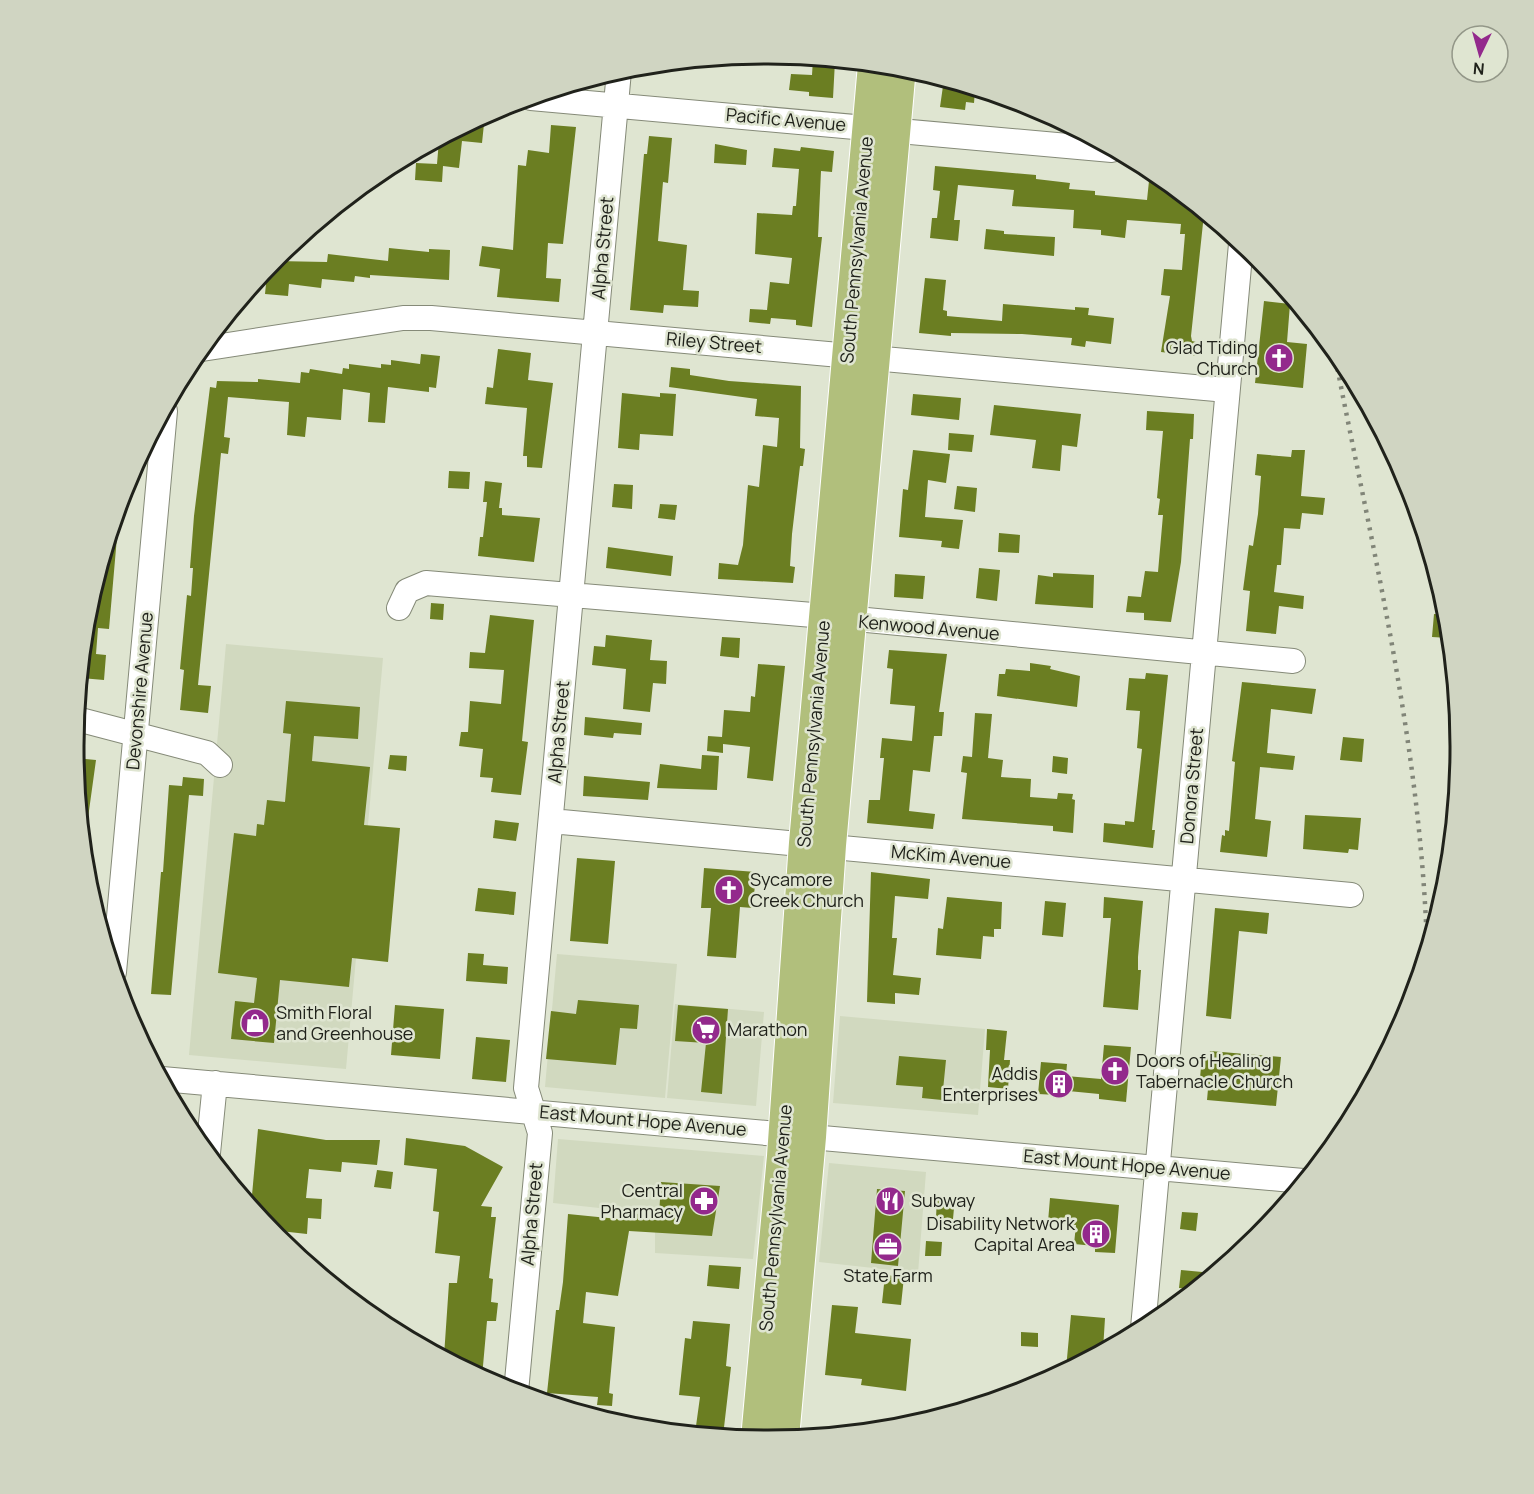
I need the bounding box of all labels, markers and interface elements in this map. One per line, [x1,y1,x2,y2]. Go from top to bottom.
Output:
north arrow [1450,24,1510,84]
text: N [1472,57,1485,80]
street label: Pacific Avenue [725,102,847,136]
street label: South Pennsylvania Avenue [834,135,878,364]
street label: Alpha Street [586,195,618,300]
street label: Riley Street [665,326,763,358]
place label: Glad Tiding Church [1166,335,1258,380]
church icon: Glad Tiding Church [1263,342,1295,374]
street label: Kenwood Avenue [858,609,1001,645]
street label: Devonshire Avenue [120,611,158,771]
street label: South Pennsylvania Avenue [791,619,835,848]
street label: Alpha Street [542,679,574,784]
street label: Donora Street [1174,727,1208,845]
street label: McKim Avenue [890,839,1012,873]
place label: Sycamore Creek Church [750,867,864,912]
church icon: Sycamore Creek Church [713,874,745,906]
place label: Smith Floral and Greenhouse [276,1000,413,1045]
shop icon: Smith Floral and Greenhouse [239,1007,271,1039]
supermarket icon: Marathon [690,1014,722,1046]
place label: Marathon [727,1017,808,1041]
place label: Doors of Healing Tabernacle Church [1136,1048,1293,1093]
church icon: Doors of Healing Tabernacle Church [1099,1055,1131,1087]
place label: Addis Enterprises [942,1061,1038,1106]
building icon: Addis Enterprises [1043,1068,1075,1100]
street label: East Mount Hope Avenue [539,1099,748,1141]
street label: South Pennsylvania Avenue [753,1103,797,1332]
street label: East Mount Hope Avenue [1023,1143,1232,1185]
street label: Alpha Street [515,1161,547,1266]
place label: Central Pharmacy [601,1178,683,1223]
pharmacy icon: Central Pharmacy [688,1185,720,1217]
restaurant icon: Subway [874,1185,906,1217]
place label: Subway [911,1188,976,1212]
place label: Disability Network Capital Area [926,1211,1076,1256]
building icon: Disability Network Capital Area [1080,1218,1112,1250]
office icon: State Farm [872,1231,904,1263]
place label: State Farm [843,1263,933,1287]

